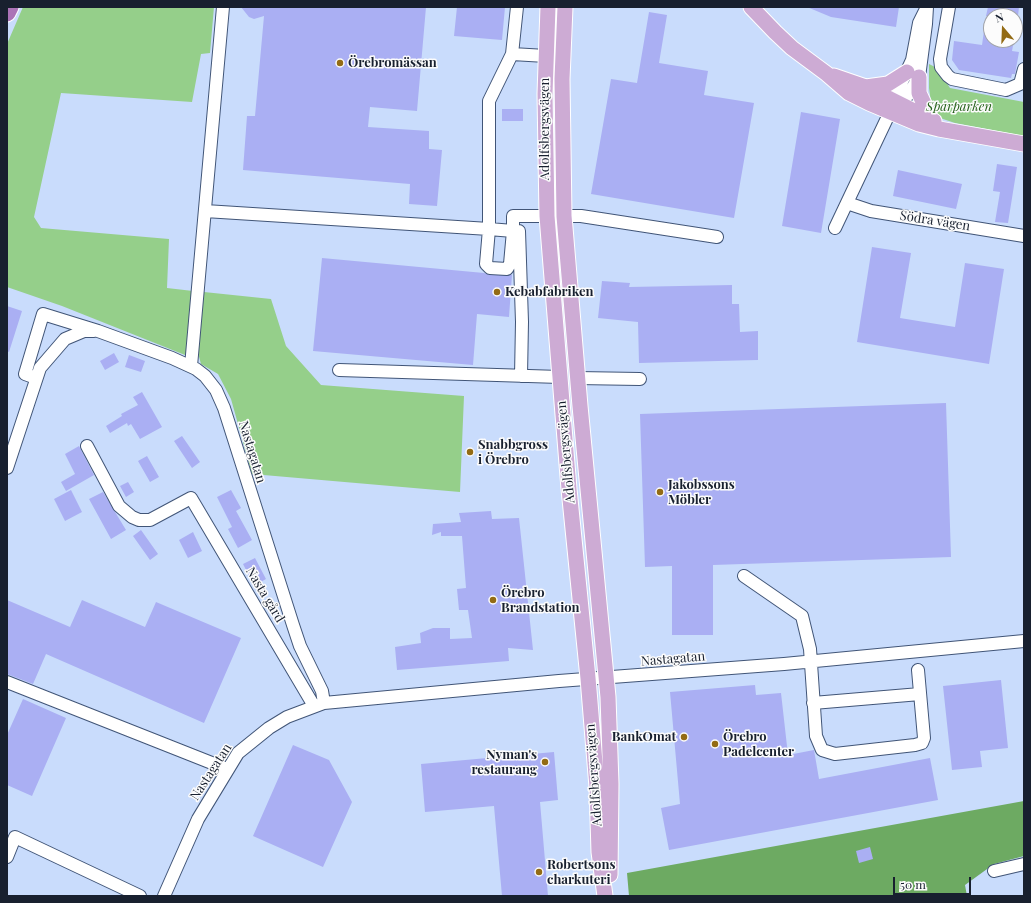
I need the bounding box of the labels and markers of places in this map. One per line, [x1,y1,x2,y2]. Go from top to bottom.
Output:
place label: Örebromässan [348,55,437,71]
marker: Örebromässan [335,58,345,68]
place label: Kebabfabriken [505,284,593,300]
marker: Kebabfabriken [492,287,502,297]
place label: Snabbgross i Örebro [478,437,548,468]
marker: Snabbgross i Örebro [465,447,475,457]
place label: Jakobssons Möbler [668,477,735,508]
marker: Jakobssons Möbler [655,487,665,497]
place label: Örebro Brandstation [501,585,580,616]
marker: Örebro Brandstation [488,595,498,605]
place label: BankOmat [612,729,676,745]
place label: Örebro Padelcenter [723,729,794,760]
marker: BankOmat [679,732,689,742]
marker: Örebro Padelcenter [710,739,720,749]
place label: Nyman's restaurang [471,747,537,778]
marker: Nyman's restaurang [540,757,550,767]
place label: Robertsons charkuteri [547,857,615,888]
marker: Robertsons charkuteri [534,867,544,877]

